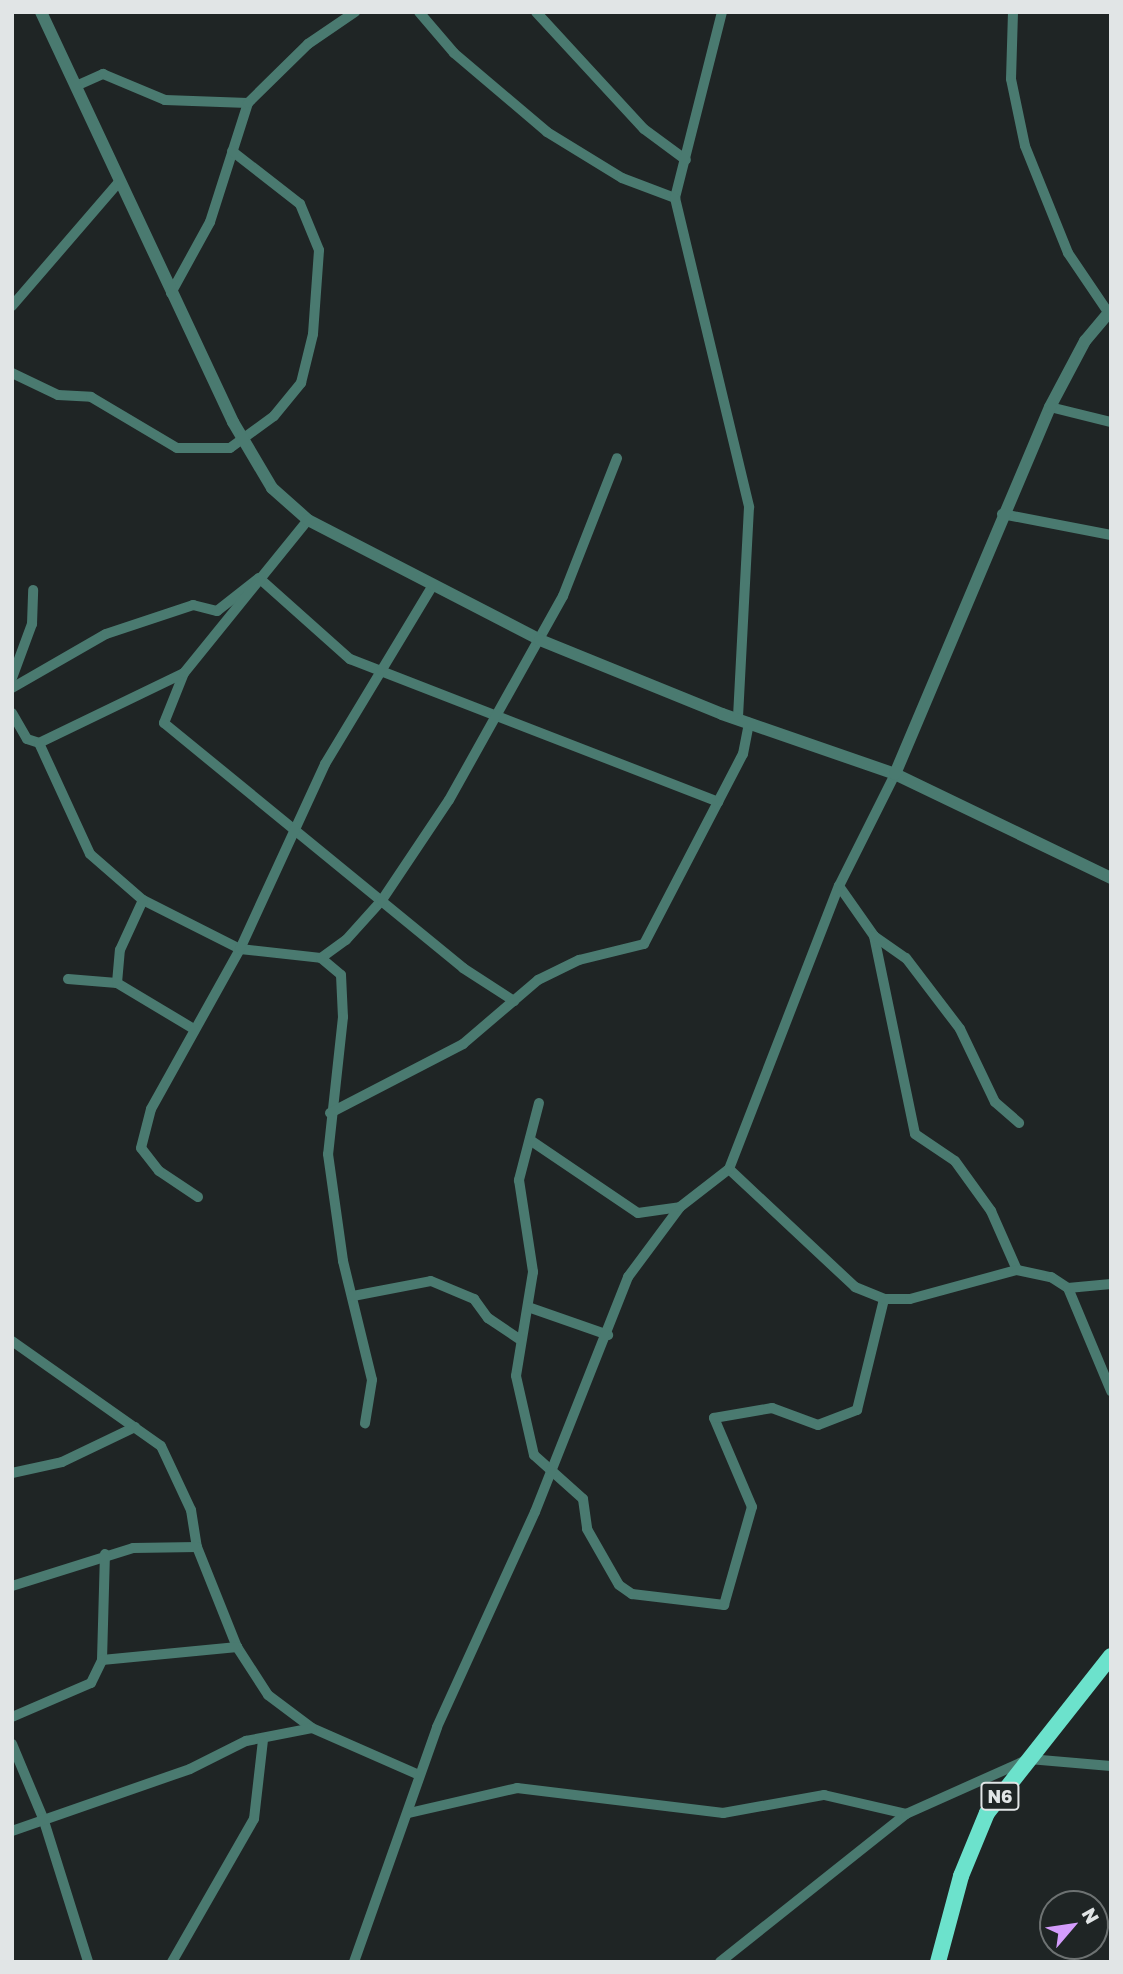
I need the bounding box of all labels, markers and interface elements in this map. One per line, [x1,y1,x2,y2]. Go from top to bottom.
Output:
road number: N6 [979,1781,1021,1810]
north arrow [1039,1890,1109,1960]
text: N [1077,1904,1105,1927]

